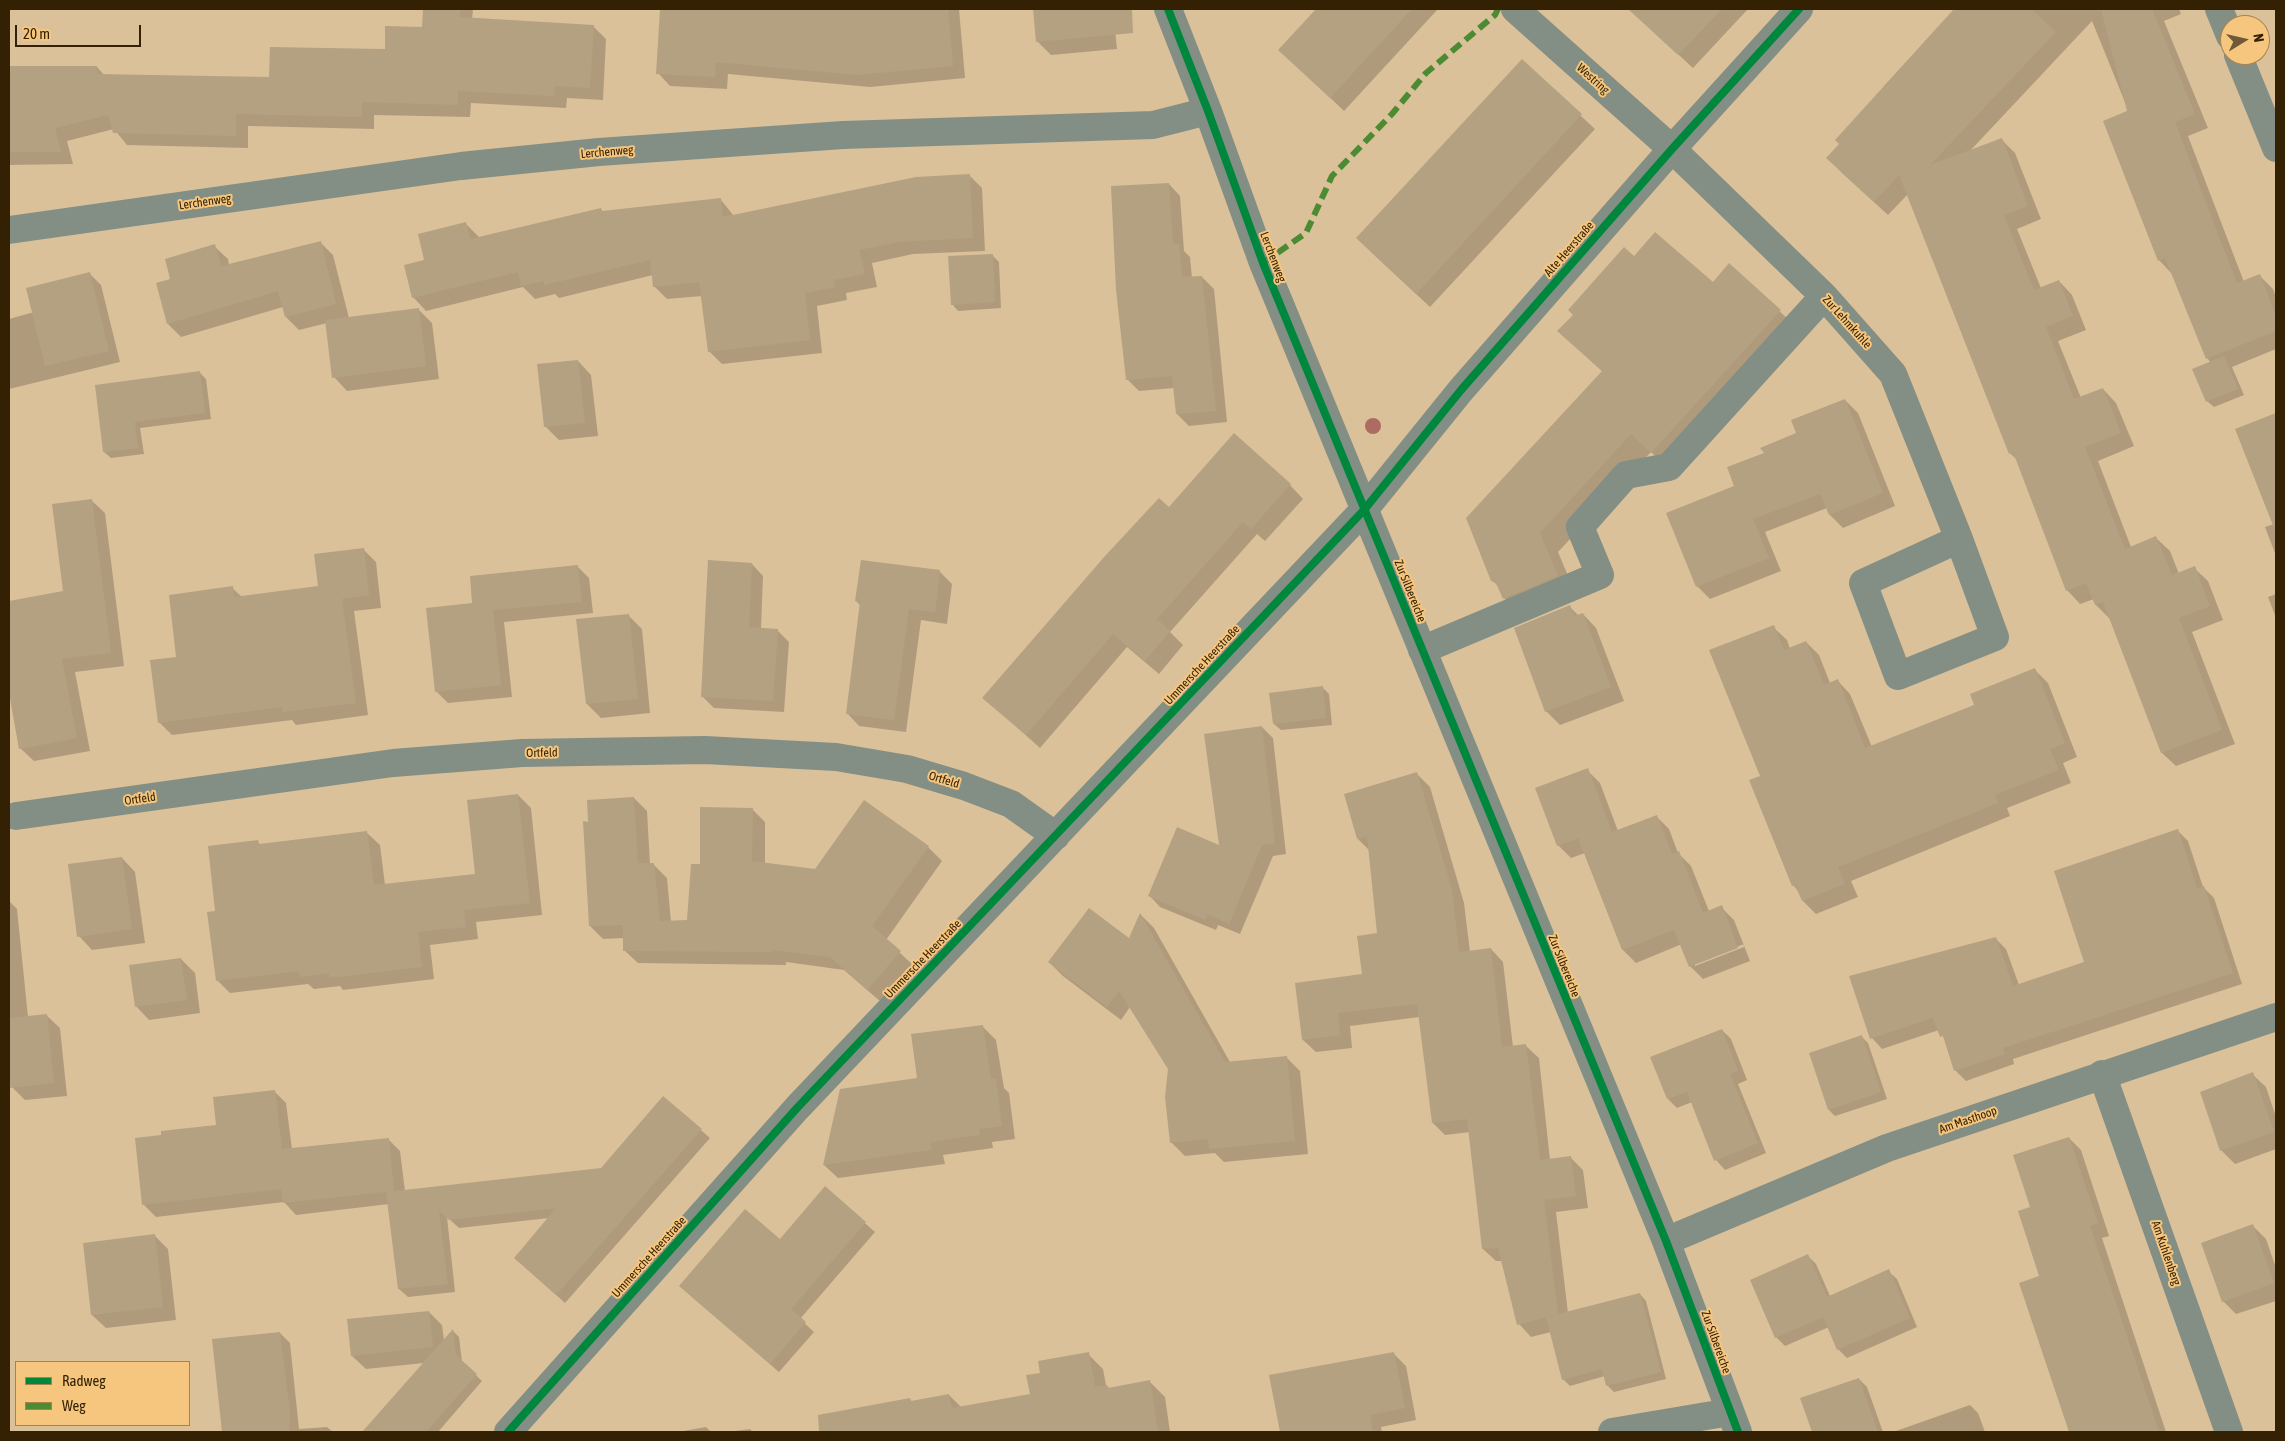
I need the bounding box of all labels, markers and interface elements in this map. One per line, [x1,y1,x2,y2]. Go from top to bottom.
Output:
scale bar [18,15,144,47]
north arrow [2220,15,2270,65]
text: 20 m [23,25,50,42]
text: N [2250,32,2267,43]
street label: Westring [1574,61,1612,97]
street label: Lerchenweg [580,143,634,161]
street label: Lerchenweg [178,191,232,213]
street label: Alte Heerstraße [1541,218,1597,280]
street label: Lerchenweg [1257,230,1289,284]
street label: Zur Lehmkuhle [1819,293,1875,351]
street label: Zur Silbereiche [1391,558,1429,624]
street label: Ummersche Heerstraße [1161,622,1243,708]
street label: Ortfeld [526,746,558,760]
street label: Ortfeld [927,769,961,791]
street label: Ortfeld [123,790,157,808]
street label: Ummersche Heerstraße [882,917,964,1001]
street label: Zur Silbereiche [1545,933,1583,999]
street label: Am Masthoop [1937,1103,1999,1137]
street label: Ummersche Heerstraße [609,1214,689,1300]
street label: Am Kuhlenberg [2148,1219,2184,1287]
street label: Zur Silbereiche [1698,1309,1734,1375]
legend [15,1361,190,1426]
text: Radweg [62,1372,106,1389]
text: Weg [62,1397,86,1414]

